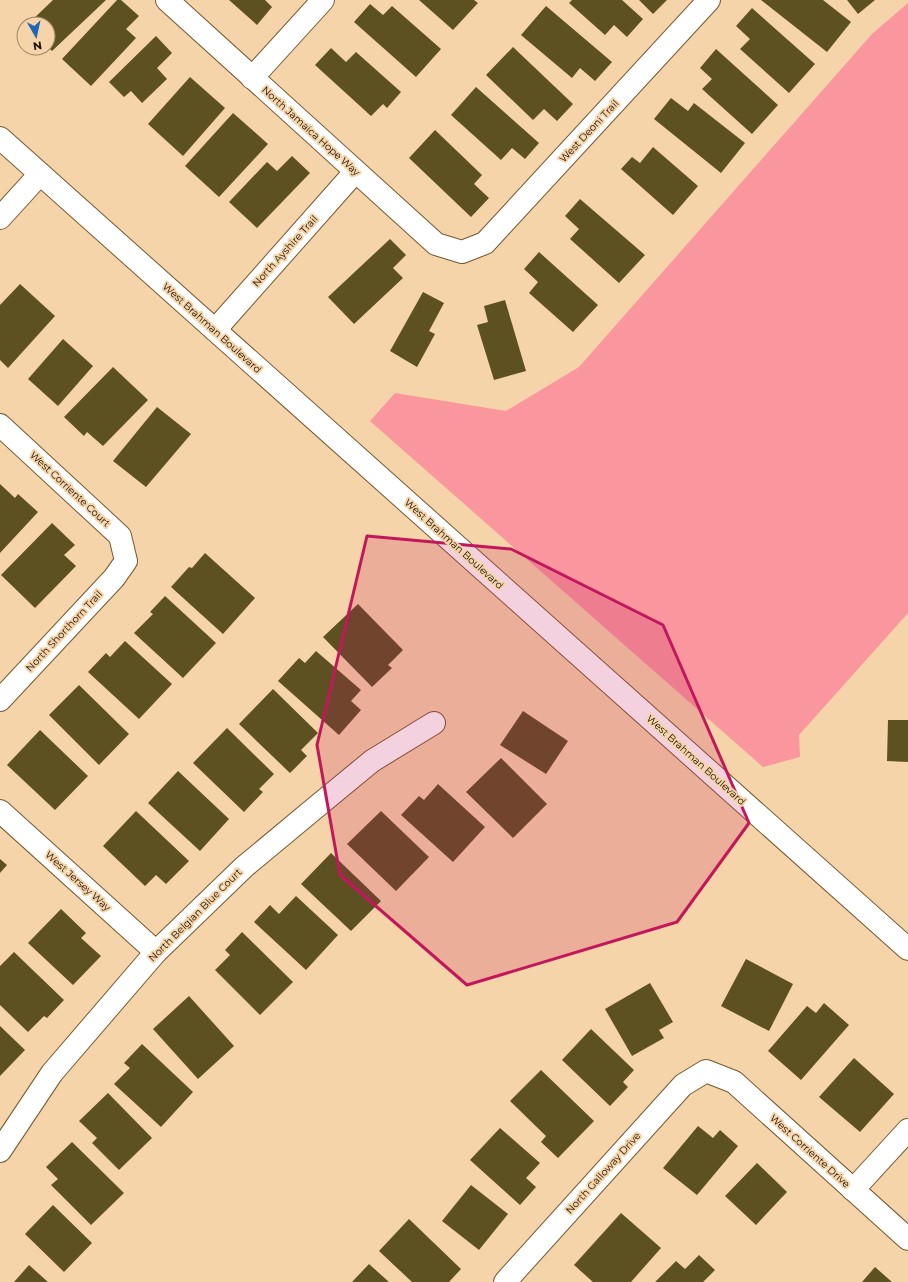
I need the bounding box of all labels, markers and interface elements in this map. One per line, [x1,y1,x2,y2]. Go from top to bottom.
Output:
north arrow [16,16,56,56]
text: N [32,38,43,53]
street label: North Jamaica Hope Way [259,83,363,179]
street label: West Deoni Trail [557,97,621,165]
street label: North Ayshire Trail [249,213,321,289]
street label: West Brahman Boulevard [160,280,264,376]
street label: West Corriente Court [27,448,113,530]
street label: West Brahman Boulevard [402,496,506,592]
street label: North Shorthorn Trail [23,588,105,674]
street label: West Brahman Boulevard [644,712,748,808]
street label: West Jersey Way [43,848,114,914]
street label: North Belgian Blue Court [146,866,244,964]
street label: West Corriente Drive [767,1112,853,1190]
street label: North Galloway Drive [563,1129,643,1217]

